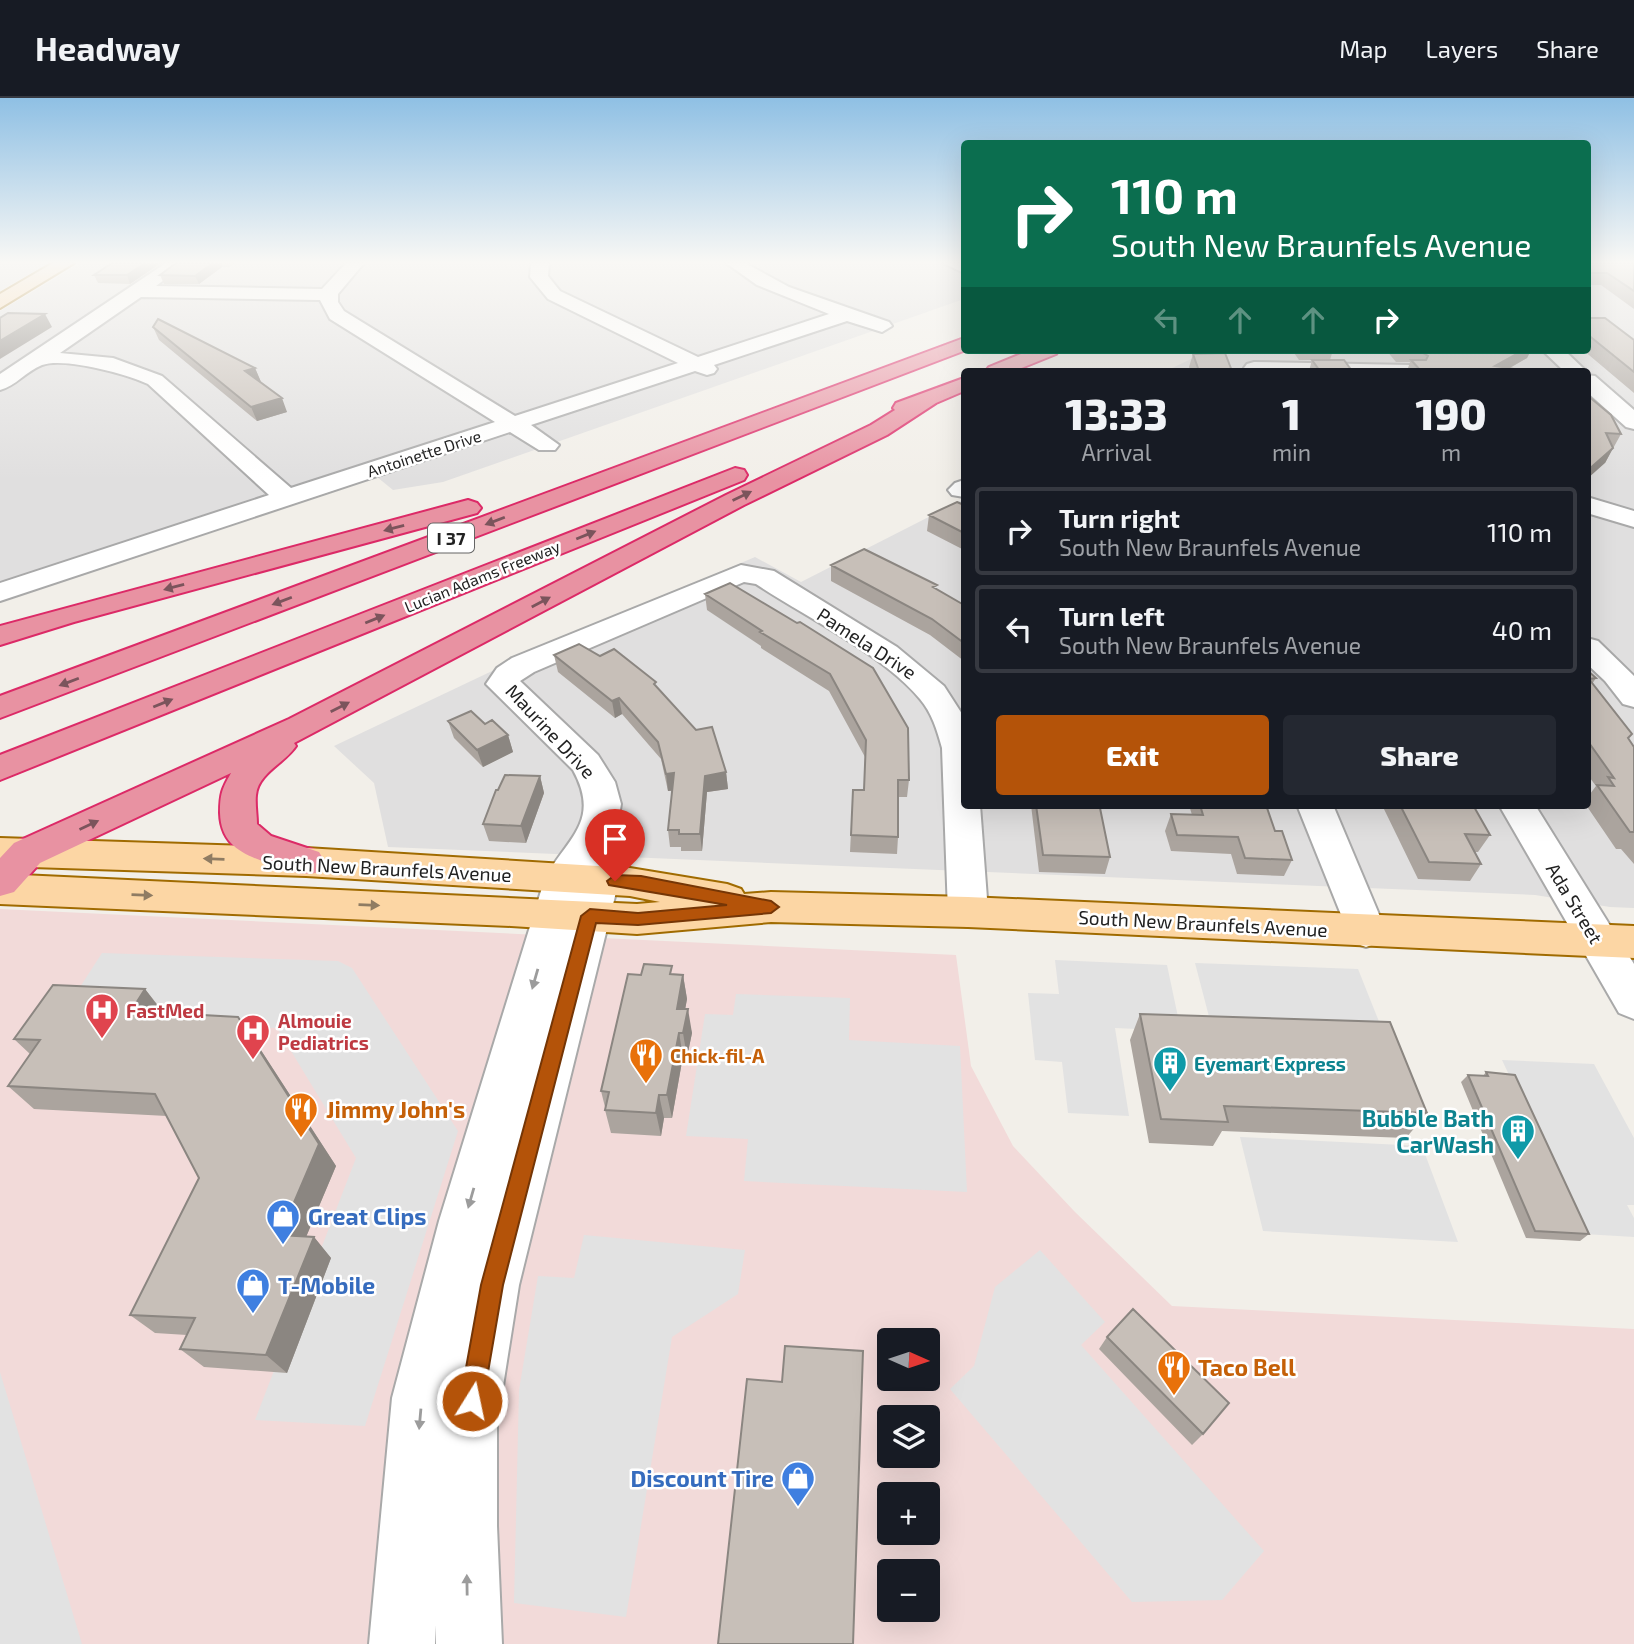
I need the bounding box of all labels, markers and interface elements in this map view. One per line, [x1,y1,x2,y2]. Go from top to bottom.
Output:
text: Headway [35,28,180,68]
text: Map [1339,34,1387,63]
text: Layers [1425,34,1498,63]
text: Share [1536,34,1599,63]
text: 110 m [1111,165,1238,224]
icon: right [996,168,1087,259]
text: South New Braunfels Avenue [1111,225,1531,263]
icon: left [1148,301,1186,339]
icon: ahead [1221,301,1259,339]
icon: ahead [1294,301,1332,339]
icon: right [1367,301,1405,339]
text: 13:33 [1065,388,1168,438]
text: 1 [1282,388,1301,438]
text: 190 [1415,388,1487,438]
street label: Antoinette Drive [365,426,483,480]
text: Arrival [1081,438,1151,466]
text: min [1272,438,1311,466]
text: m [1441,438,1461,466]
one-way arrow [732,490,752,502]
text: Turn right [1059,502,1180,533]
icon: right [1000,512,1038,550]
one-way arrow [484,516,505,527]
text: 110 m [1487,516,1552,547]
one-way arrow [382,523,404,534]
road number: I 37 [428,524,474,552]
one-way arrow [576,529,597,540]
text: South New Braunfels Avenue [1059,533,1361,561]
street label: Lucian Adams Freeway [401,536,563,616]
one-way arrow [163,582,184,592]
one-way arrow [271,596,292,607]
one-way arrow [531,596,551,607]
text: Turn left [1059,600,1165,631]
street label: Pamela Drive [813,602,921,684]
icon: left [1000,610,1038,648]
one-way arrow [364,613,385,624]
text: 40 m [1492,614,1552,645]
text: South New Braunfels Avenue [1059,631,1361,659]
one-way arrow [58,676,79,687]
street label: Maurine Drive [501,679,601,783]
one-way arrow [153,697,174,708]
one-way arrow [330,702,350,714]
button: Exit [996,715,1269,795]
button: Share [1283,715,1556,795]
pin [585,809,645,881]
one-way arrow [79,819,99,831]
icon: arrive [596,820,634,858]
street label: South New Braunfels Avenue [262,850,512,886]
one-way arrow [203,854,225,865]
street label: Ada Street [1542,858,1608,948]
one-way arrow [131,890,153,901]
one-way arrow [358,899,380,910]
street label: South New Braunfels Avenue [1078,905,1328,941]
one-way arrow [529,969,539,990]
hospital icon: FastMed [83,991,121,1040]
place label: FastMed [126,999,204,1022]
place label: Almouie Pediatrics [278,1009,369,1054]
hospital icon: Almouie Pediatrics [234,1012,272,1061]
restaurant icon: Chick-fil-A [627,1036,665,1085]
place label: Chick-fil-A [670,1044,765,1067]
building icon: Eyemart Express [1151,1044,1189,1093]
place label: Eyemart Express [1194,1052,1346,1076]
restaurant icon: Jimmy John's [282,1090,320,1139]
place label: Jimmy John's [326,1095,465,1123]
place label: Bubble Bath CarWash [1362,1104,1494,1158]
building icon: Bubble Bath CarWash [1499,1112,1537,1161]
one-way arrow [466,1187,476,1208]
shop icon: Great Clips [264,1197,302,1246]
place label: Great Clips [308,1202,426,1230]
shop icon: T-Mobile [234,1266,272,1315]
place label: T-Mobile [278,1271,375,1299]
north arrow [877,1328,940,1391]
map controls [877,1328,940,1622]
restaurant icon: Taco Bell [1155,1348,1193,1397]
place label: Taco Bell [1198,1353,1296,1381]
position arrow [435,1364,509,1438]
button: layers [877,1405,940,1468]
one-way arrow [414,1408,425,1430]
shop icon: Discount Tire [779,1459,817,1508]
place label: Discount Tire [630,1464,774,1492]
button: + [877,1482,940,1545]
button: − [877,1559,940,1622]
one-way arrow [462,1574,473,1596]

